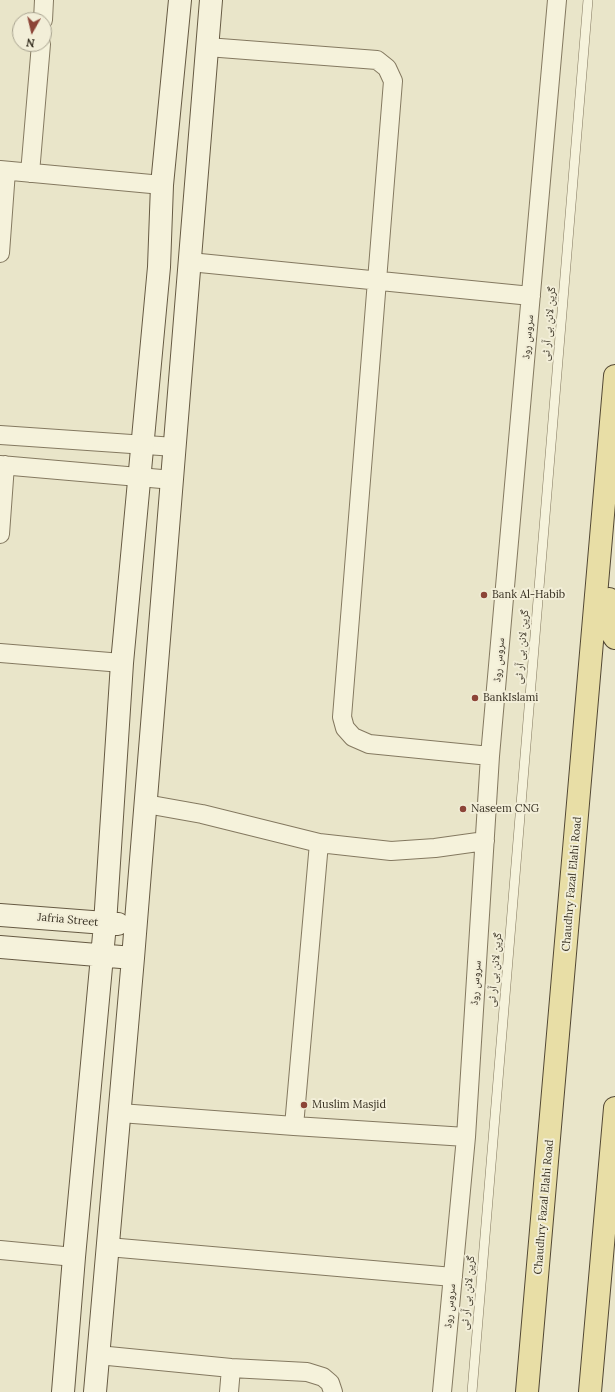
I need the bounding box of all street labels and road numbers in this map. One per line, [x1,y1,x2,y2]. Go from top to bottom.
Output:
street label: گرین لائن بی آر ٹی [539,286,559,362]
street label: سروس روڈ [519,314,537,360]
street label: گرین لائن بی آر ٹی [512,609,532,685]
street label: سروس روڈ [490,637,508,683]
street label: Chaudhry Fazal Elahi Road [560,816,584,952]
street label: Jafria Street [37,911,99,929]
street label: گرین لائن بی آر ٹی [485,932,505,1008]
street label: سروس روڈ [468,960,484,1006]
street label: Chaudhry Fazal Elahi Road [532,1139,556,1275]
street label: گرین لائن بی آر ٹی [458,1255,478,1331]
street label: سروس روڈ [441,1283,459,1329]

